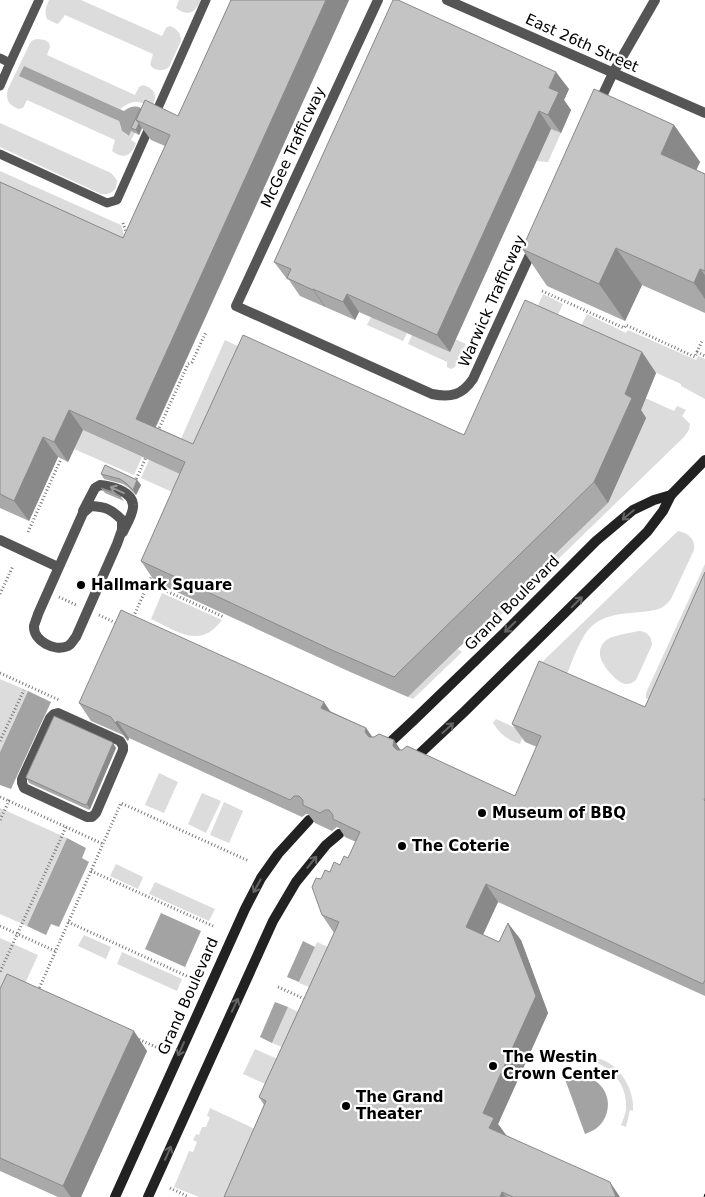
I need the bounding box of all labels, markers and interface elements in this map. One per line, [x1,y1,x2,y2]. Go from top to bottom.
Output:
street label: East 26th Street [523,10,641,76]
street label: McGee Trafficway [257,84,329,210]
street label: Warwick Trafficway [455,232,529,370]
one-way arrow [110,484,125,494]
one-way arrow [621,509,634,521]
street label: Grand Boulevard [461,552,563,654]
place label: Hallmark Square [91,576,232,594]
marker: Hallmark Square [75,579,87,591]
one-way arrow [571,596,583,608]
one-way arrow [504,621,516,633]
one-way arrow [441,722,454,734]
place label: Museum of BBQ [492,804,626,822]
marker: Museum of BBQ [476,807,488,819]
place label: The Coterie [412,837,510,855]
marker: The Coterie [396,840,408,852]
one-way arrow [307,856,318,869]
one-way arrow [252,878,262,893]
street label: Grand Boulevard [154,934,222,1058]
one-way arrow [231,998,241,1013]
one-way arrow [176,1041,186,1056]
place label: The Westin Crown Center [503,1048,619,1083]
marker: The Westin Crown Center [487,1060,499,1072]
place label: The Grand Theater [356,1088,444,1123]
marker: The Grand Theater [340,1100,352,1112]
one-way arrow [164,1146,174,1161]

